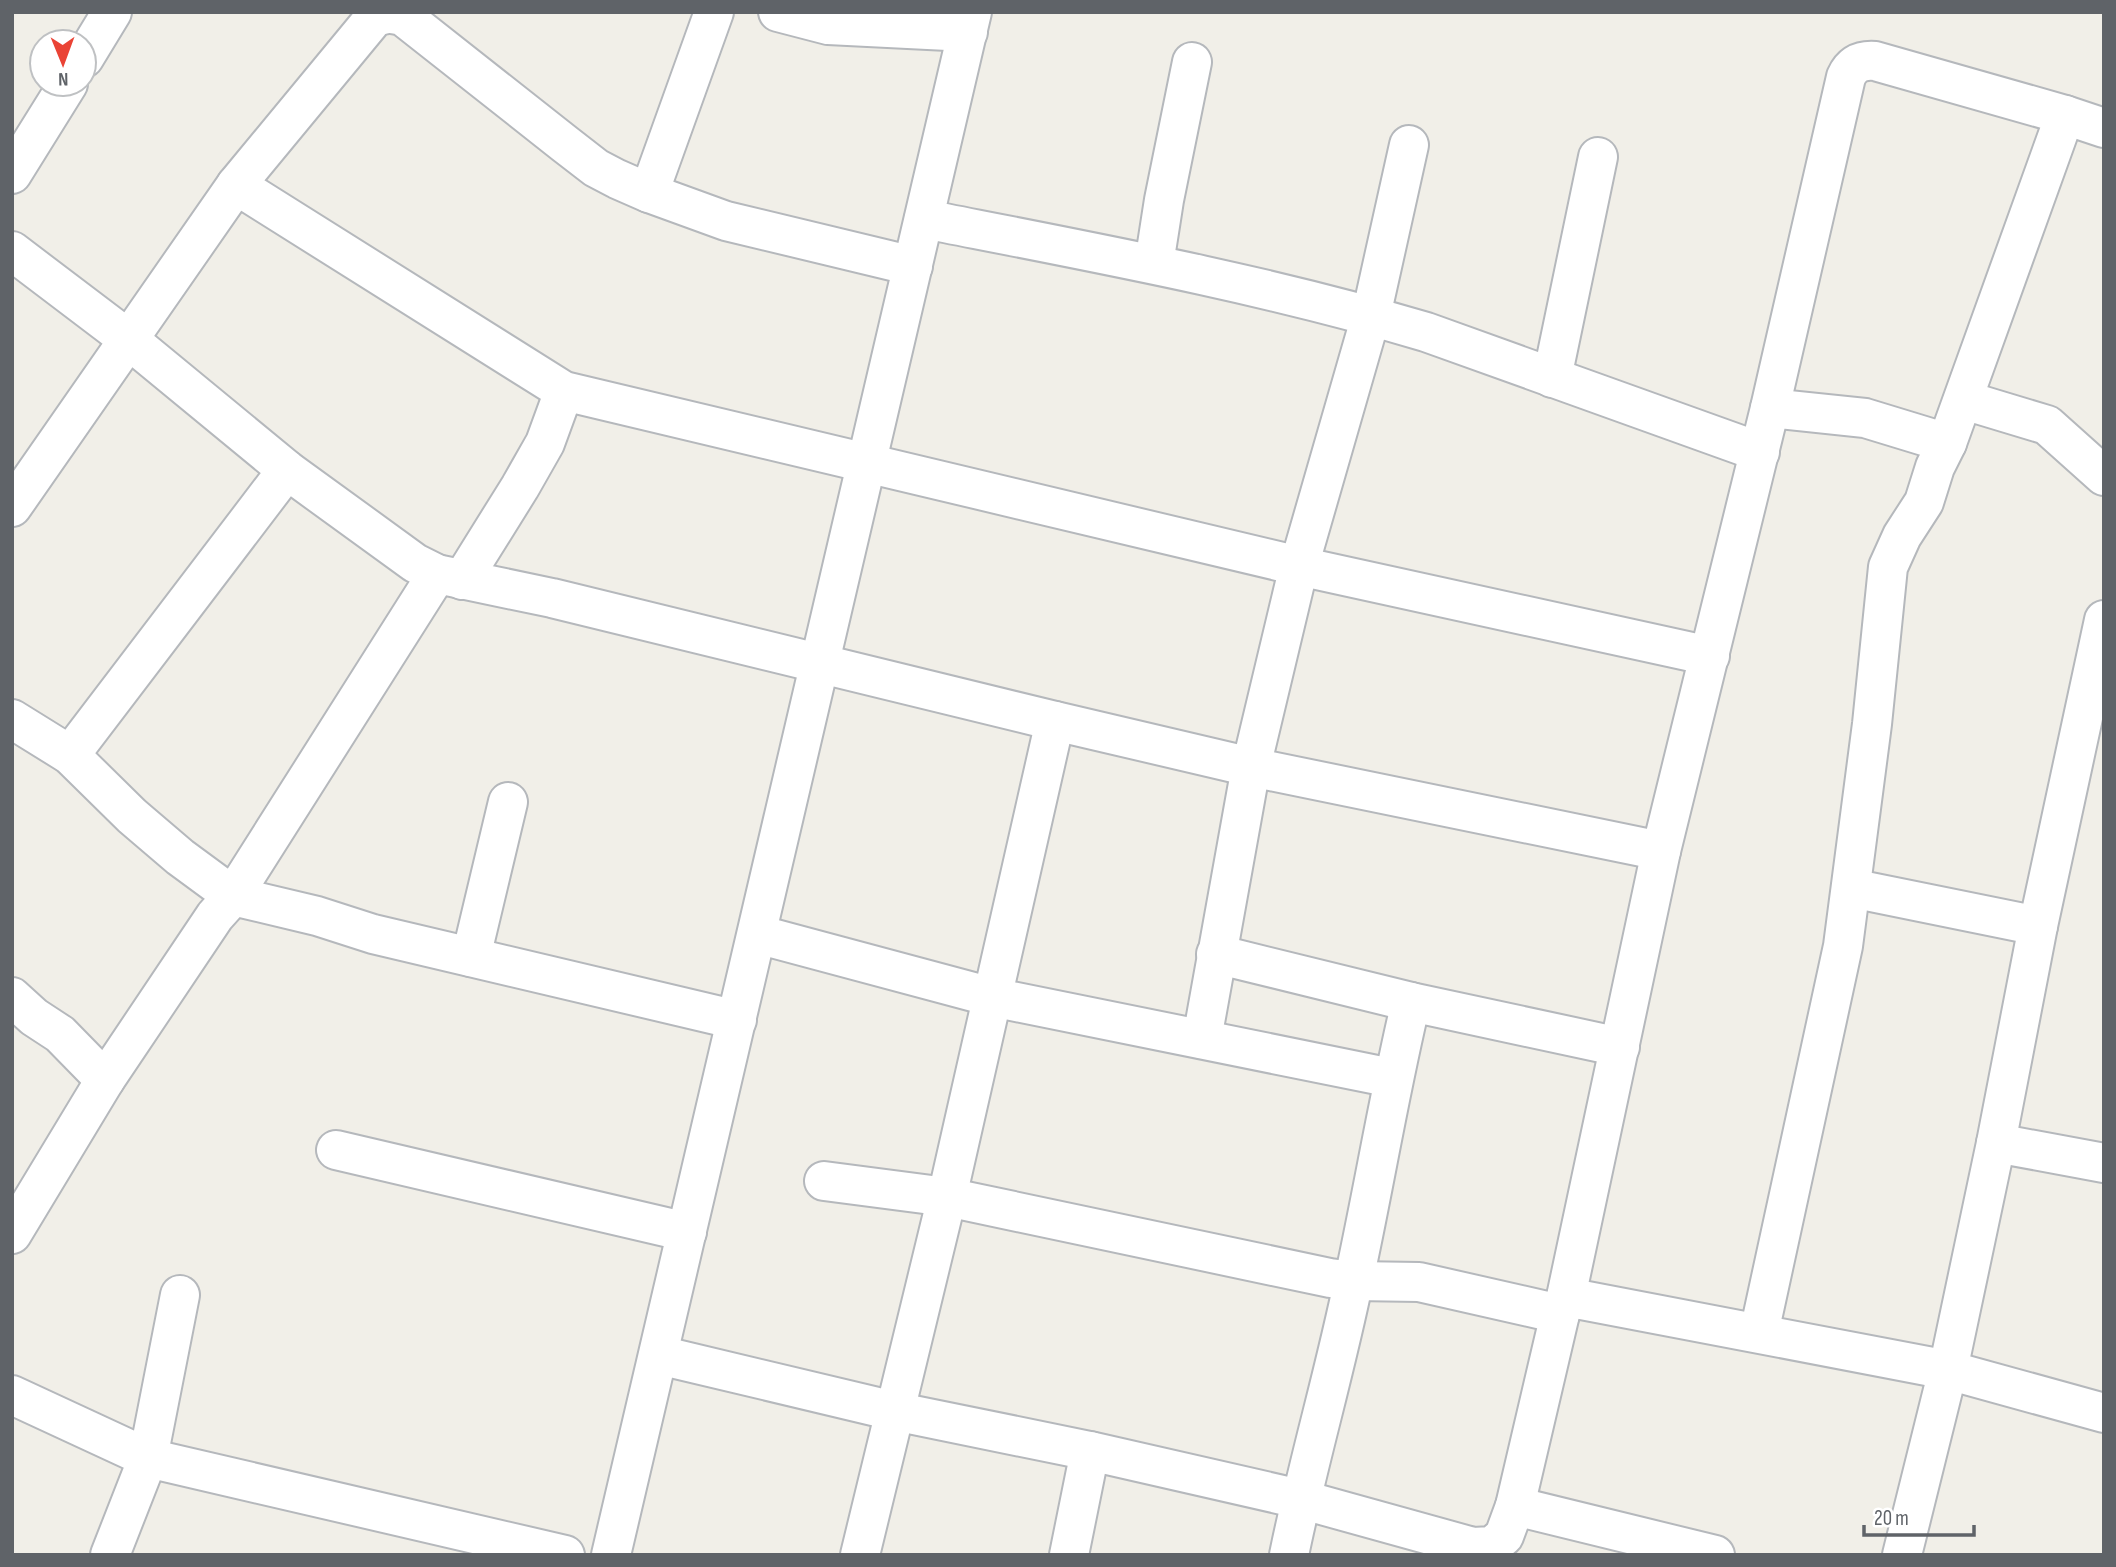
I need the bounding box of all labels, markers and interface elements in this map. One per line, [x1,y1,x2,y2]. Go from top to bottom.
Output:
north arrow [28,28,98,98]
text: N [58,67,69,90]
scale bar [1864,1494,1974,1538]
text: 20 m [1874,1506,1909,1531]

